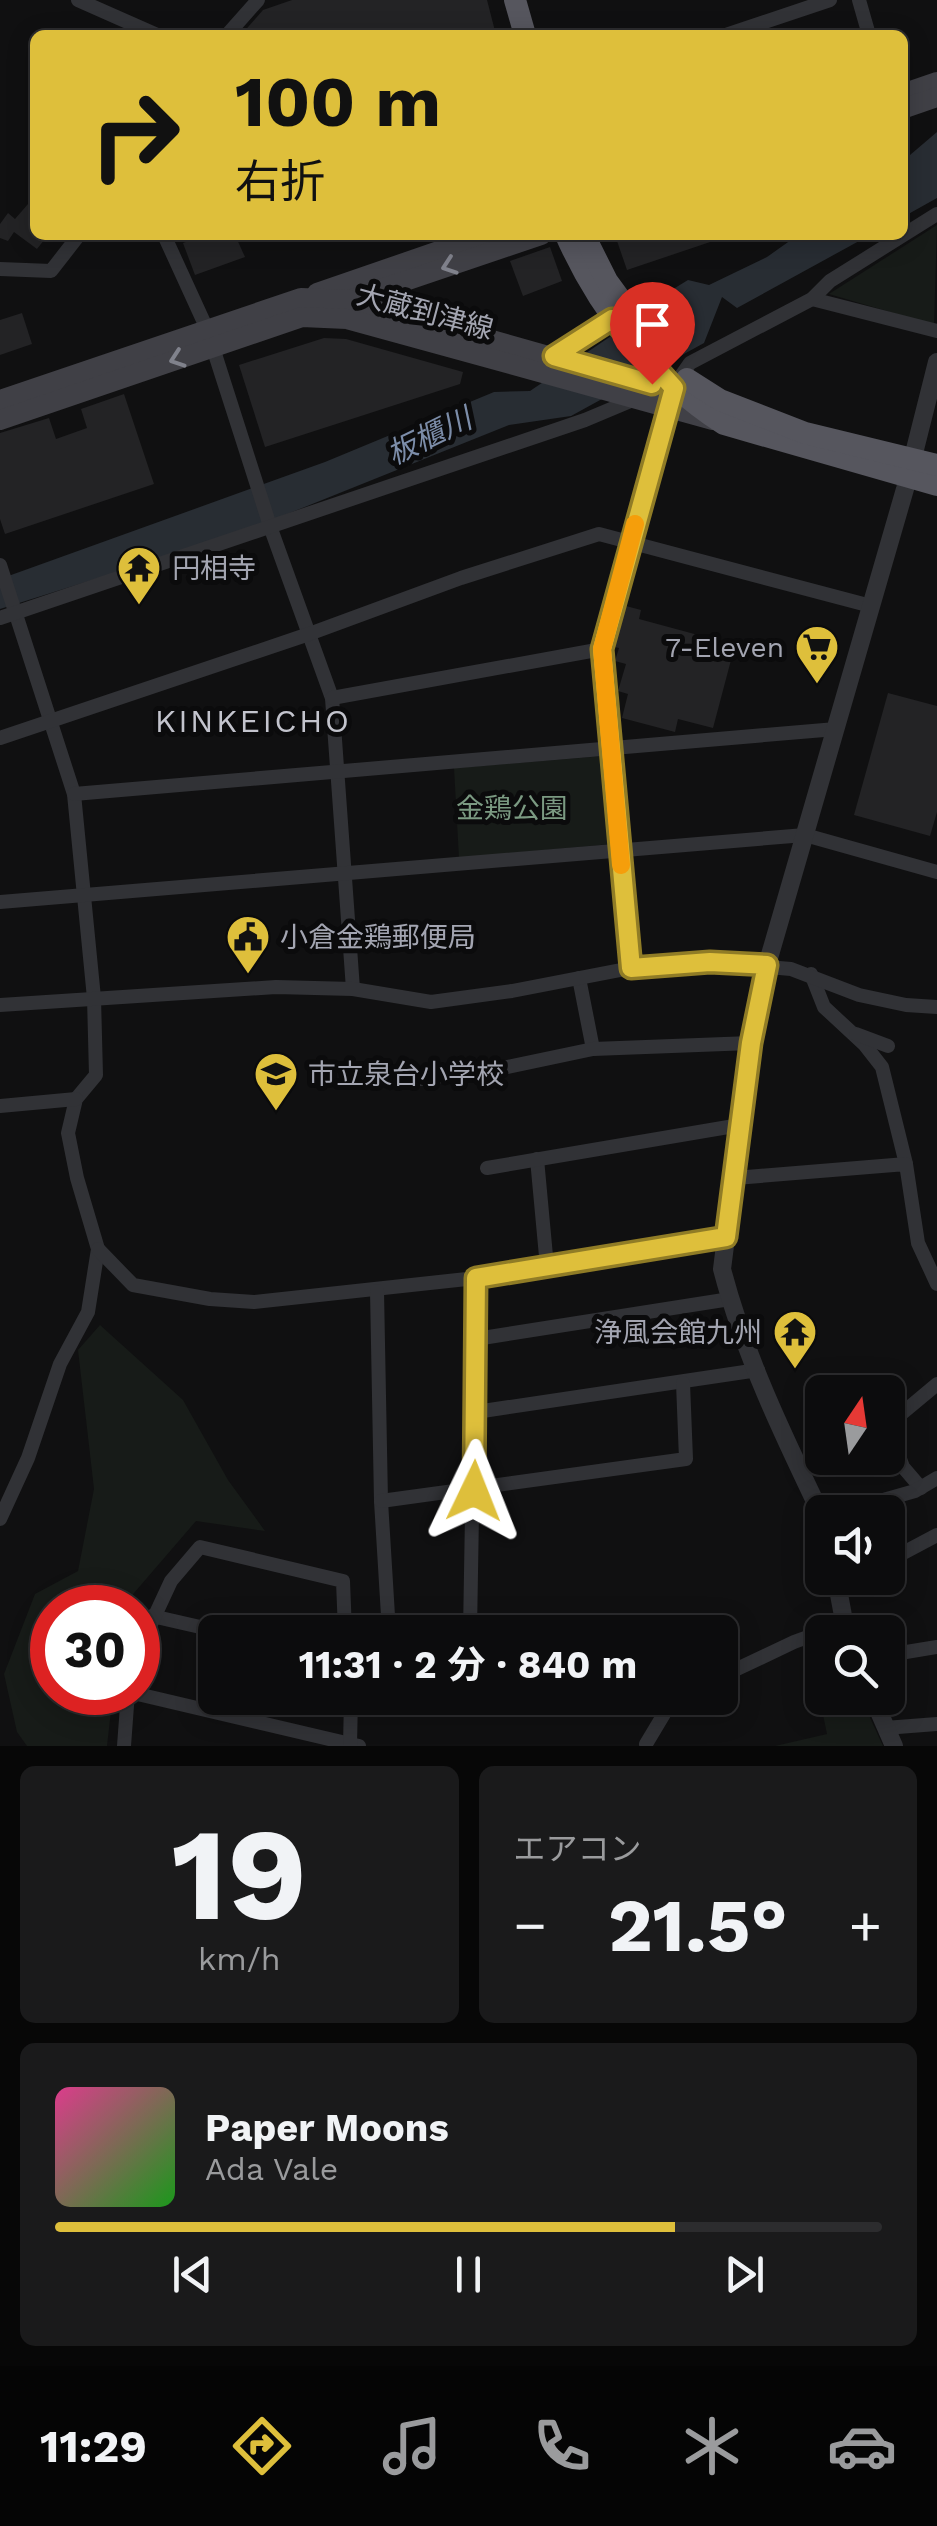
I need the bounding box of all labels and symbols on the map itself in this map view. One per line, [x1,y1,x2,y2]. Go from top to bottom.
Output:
one-way arrow [441,254,458,275]
street label: 大蔵到津線 [353,278,497,346]
pin [610,282,695,385]
one-way arrow [169,347,186,368]
water label: 板櫃川 [381,399,480,471]
temple icon: 円相寺 [116,545,162,606]
place label: 円相寺 [172,552,256,585]
supermarket icon: 7-Eleven [794,624,840,685]
place label: 7-Eleven [665,631,784,664]
district label: KINKEICHO [155,702,351,740]
park label: 金鶏公園 [456,792,568,825]
public building icon: 小倉金鶏郵便局 [225,914,271,975]
place label: 小倉金鶏郵便局 [280,921,476,954]
school or university icon: 市立泉台小学校 [253,1051,299,1112]
place label: 市立泉台小学校 [308,1058,504,1091]
temple icon: 浄風会館九州 [772,1309,818,1370]
place label: 浄風会館九州 [594,1316,762,1349]
north arrow [805,1375,905,1475]
position arrow [422,1439,526,1543]
speed limit sign: 30 [30,1585,160,1715]

